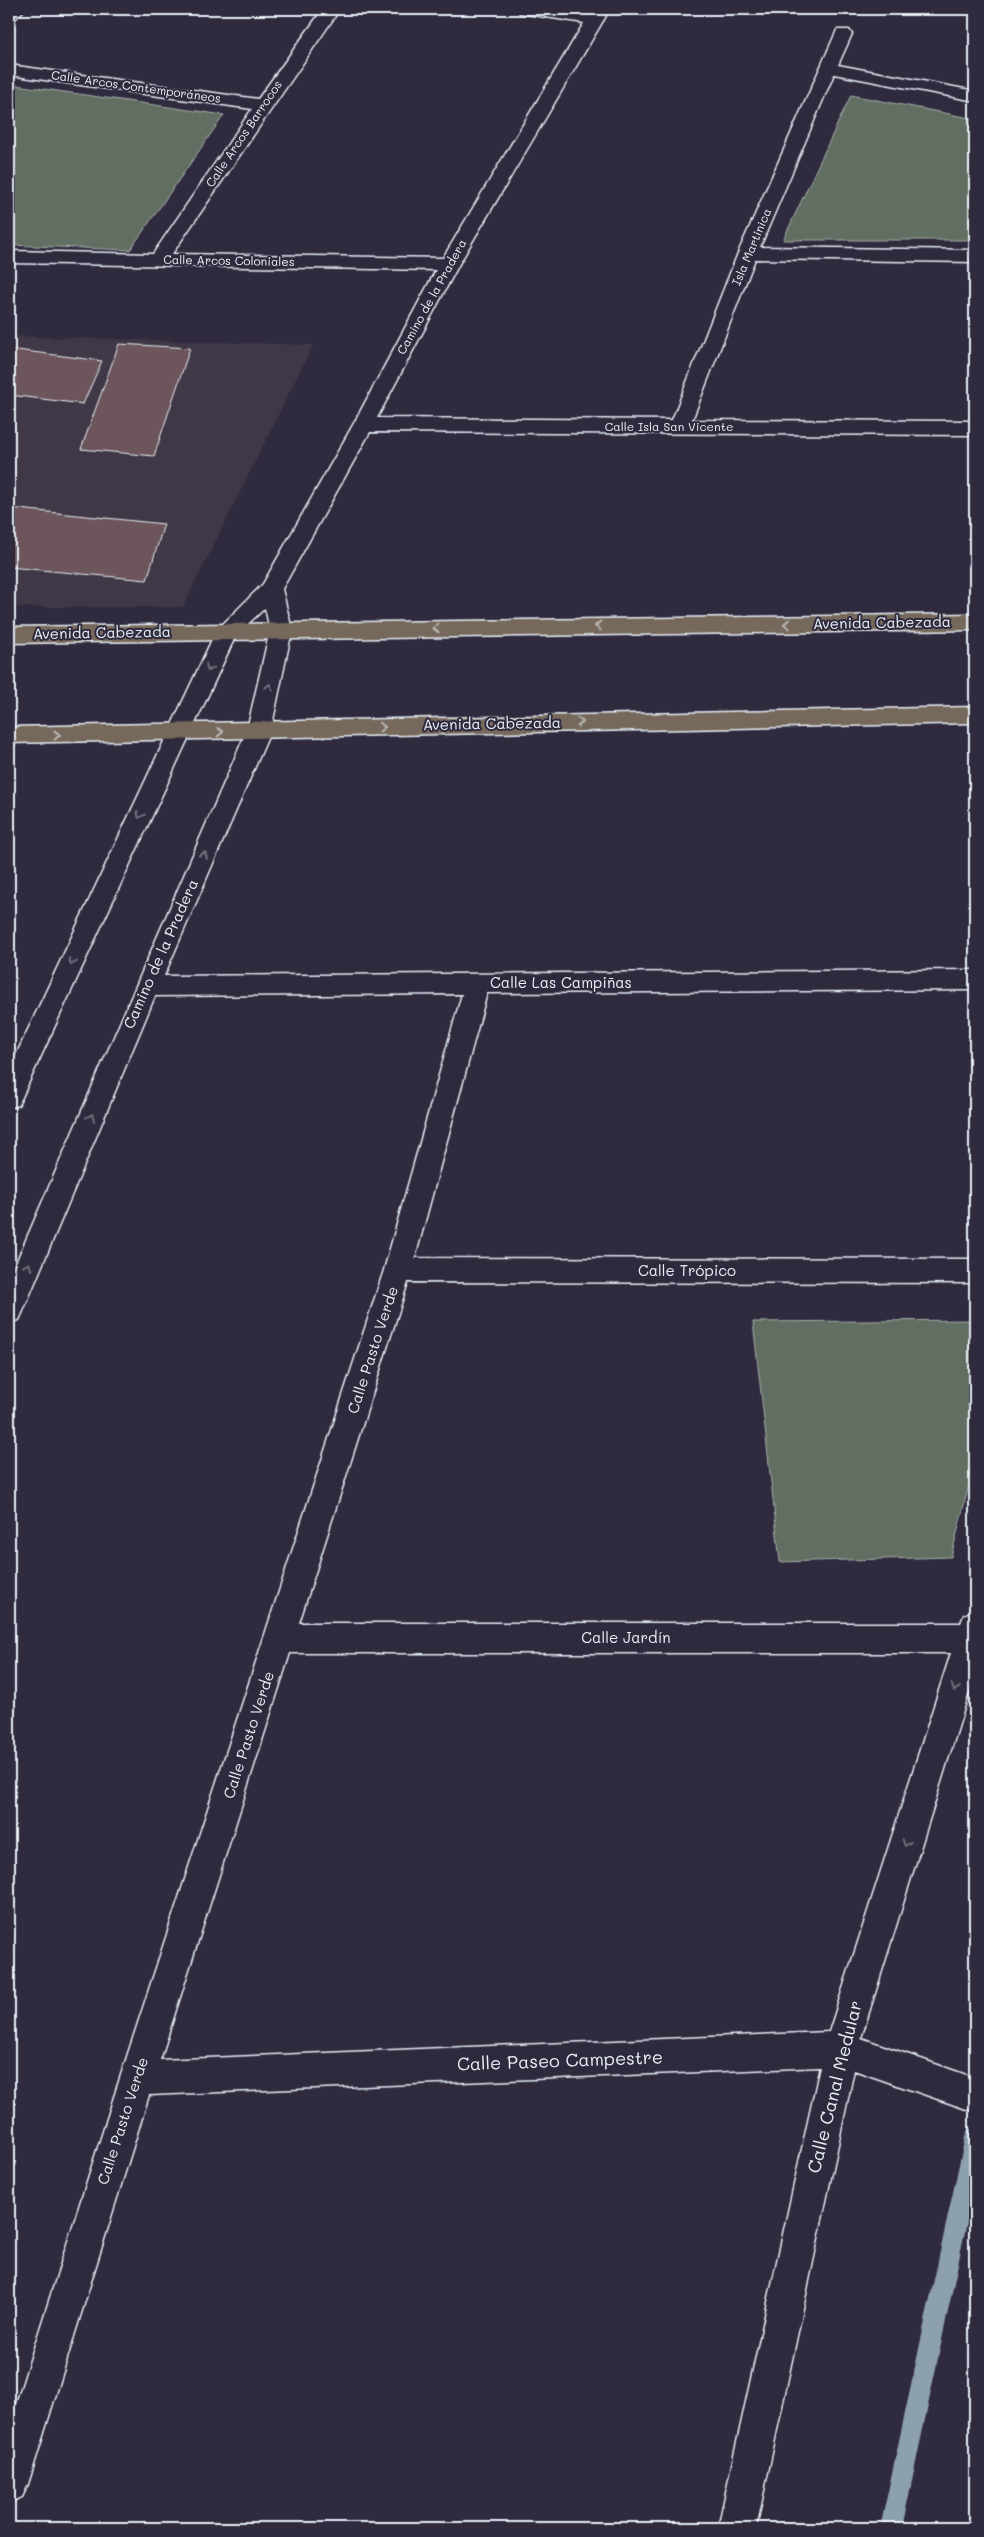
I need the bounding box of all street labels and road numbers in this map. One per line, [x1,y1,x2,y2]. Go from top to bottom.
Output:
street label: Calle Arcos Contemporáneos [50,66,222,106]
street label: Calle Arcos Barrocos [201,77,285,190]
street label: Isla Martinica [728,206,775,288]
street label: Camino de la Pradera [393,236,470,357]
street label: Calle Arcos Coloniales [163,251,295,269]
street label: Calle Isla San Vicente [605,418,733,434]
street label: Avenida Cabezada [813,611,951,633]
street label: Avenida Cabezada [33,621,171,643]
street label: Avenida Cabezada [423,712,561,734]
street label: Camino de la Pradera [118,876,202,1032]
street label: Calle Las Campiñas [490,972,632,992]
street label: Calle Trópico [638,1260,736,1280]
street label: Calle Pasto Verde [342,1283,402,1416]
street label: Calle Jardín [581,1627,671,1647]
street label: Calle Pasto Verde [218,1668,278,1801]
street label: Calle Canal Medular [801,1998,867,2176]
street label: Calle Paseo Campestre [457,2044,663,2076]
street label: Calle Pasto Verde [92,2054,152,2187]

